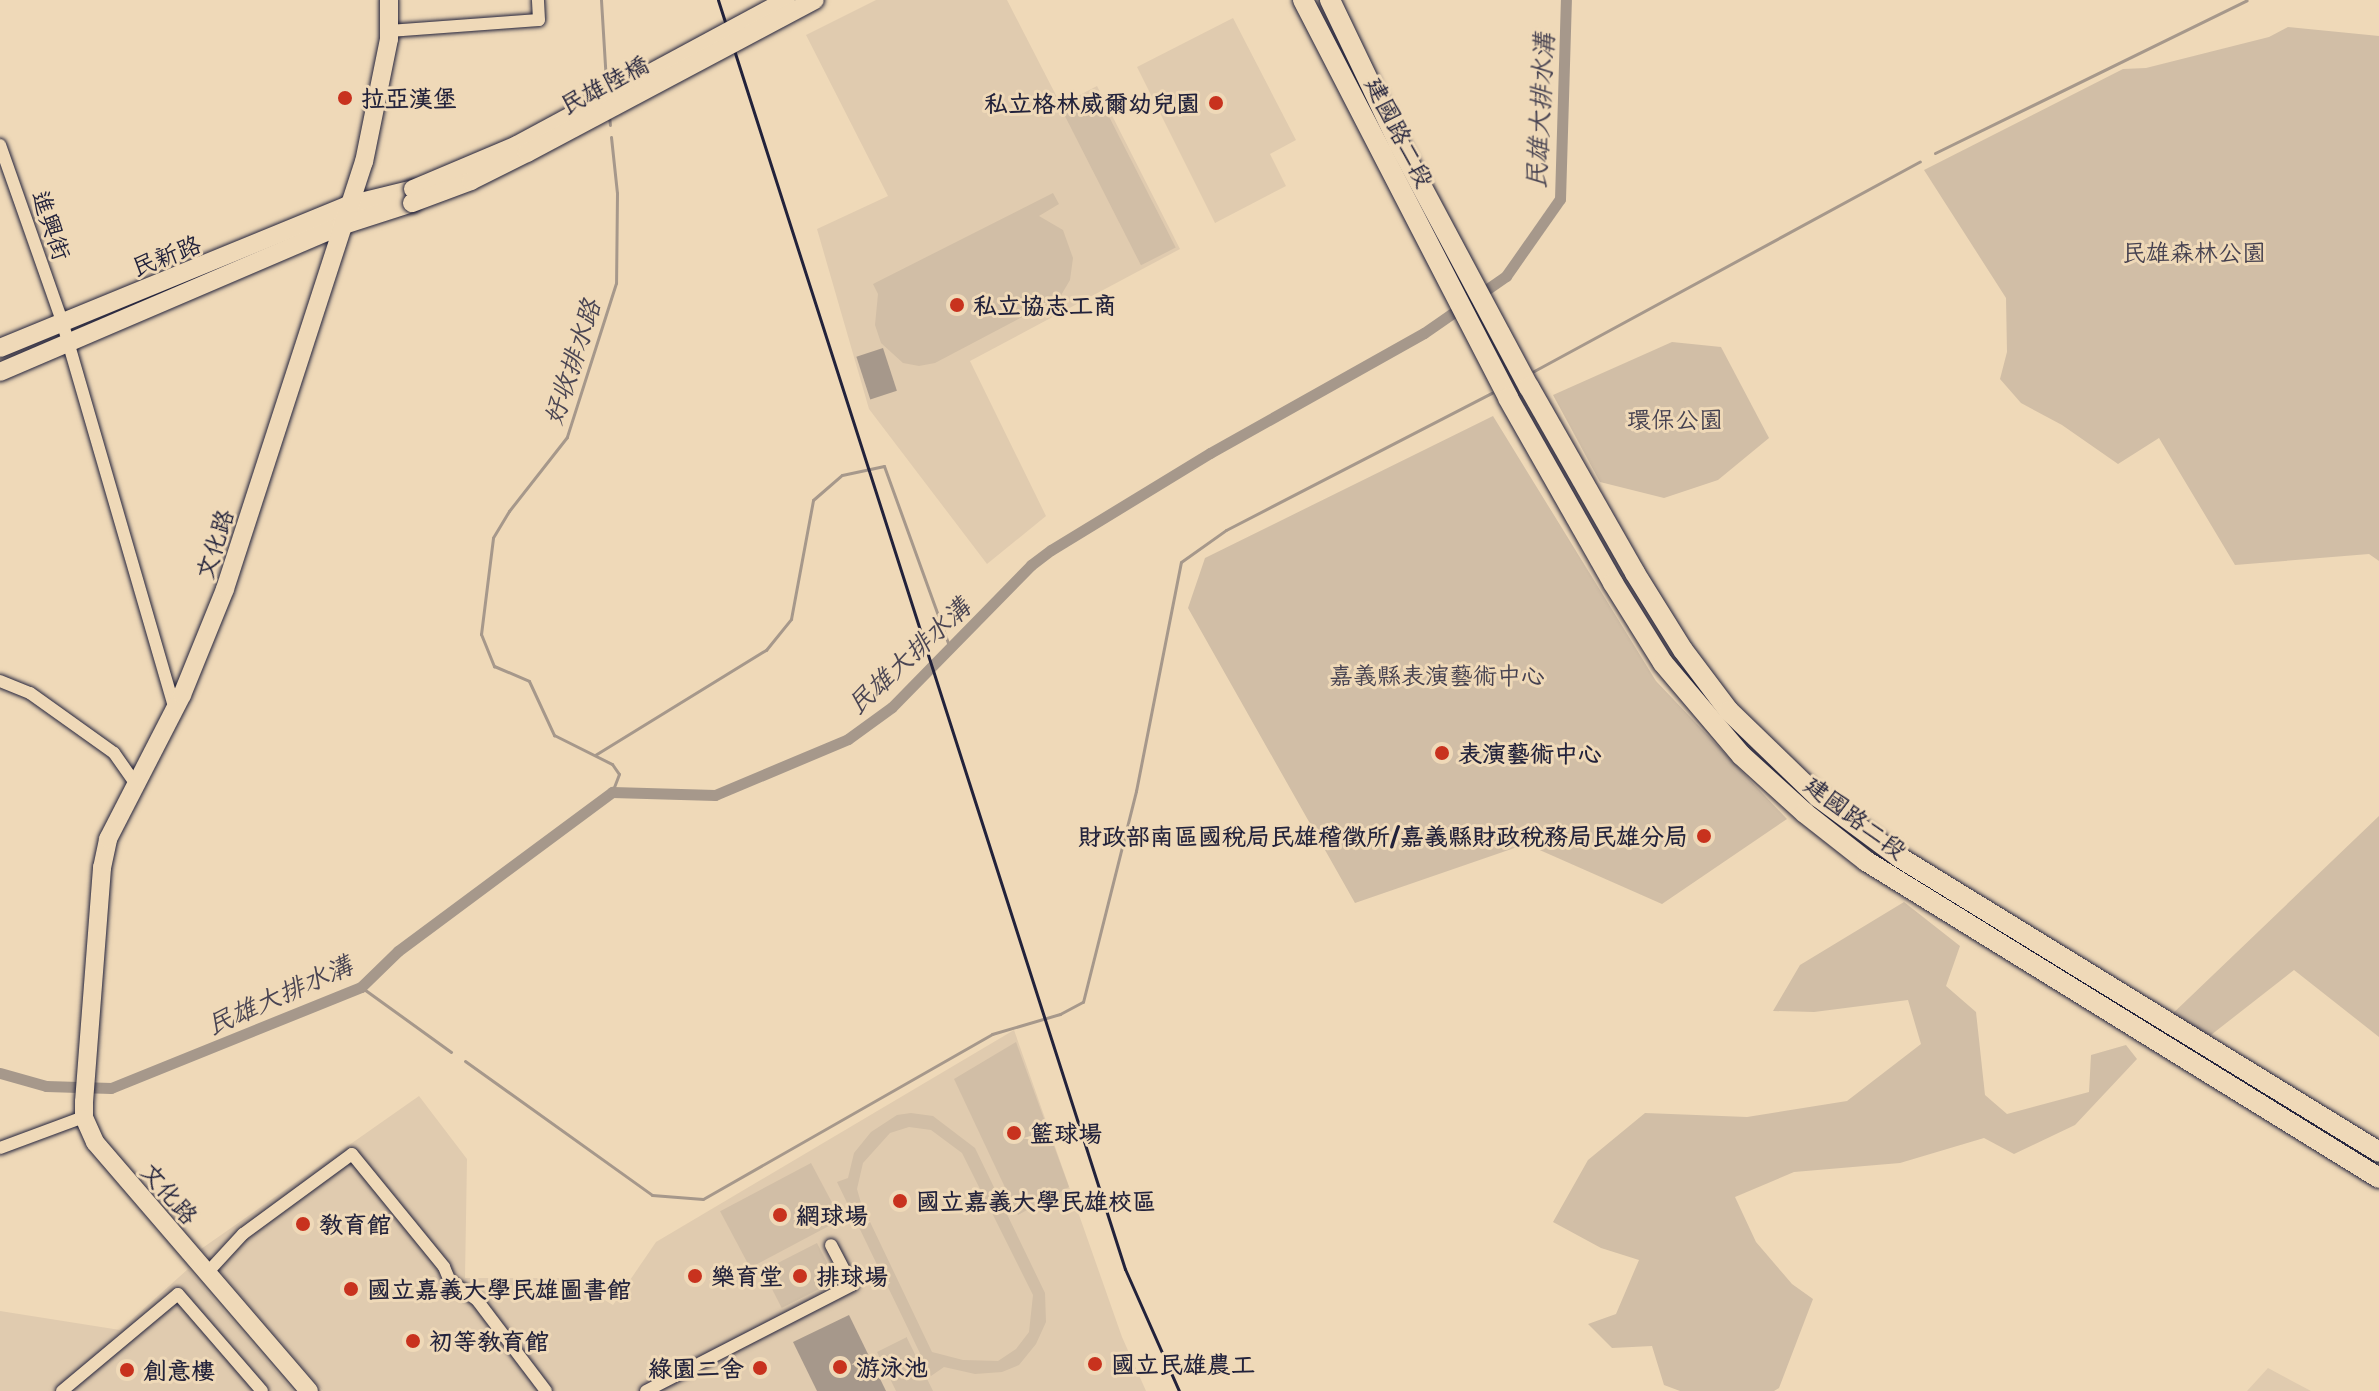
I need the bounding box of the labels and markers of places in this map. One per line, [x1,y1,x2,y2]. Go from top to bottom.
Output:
place label: 拉亞漢堡 [361,84,457,112]
marker: 拉亞漢堡 [336,89,354,107]
place label: 私立格林威爾幼兒園 [984,89,1200,117]
marker: 私立格林威爾幼兒園 [1207,94,1225,112]
place label: 私立協志工商 [973,291,1117,319]
marker: 私立協志工商 [948,296,966,314]
place label: 表演藝術中心 [1458,739,1602,767]
marker: 表演藝術中心 [1433,744,1451,762]
place label: 財政部南區國稅局民雄稽徵所/嘉義縣財政稅務局民雄分局 [1078,822,1688,850]
marker: 財政部南區國稅局民雄稽徵所/嘉義縣財政稅務局民雄分局 [1695,827,1713,845]
place label: 籃球場 [1030,1119,1102,1147]
marker: 籃球場 [1005,1124,1023,1142]
place label: 國立嘉義大學民雄校區 [916,1187,1156,1215]
marker: 國立嘉義大學民雄校區 [891,1192,909,1210]
place label: 網球場 [796,1201,868,1229]
marker: 網球場 [771,1206,789,1224]
place label: 教育館 [319,1210,391,1238]
marker: 教育館 [294,1215,312,1233]
place label: 樂育堂 [711,1262,783,1290]
place label: 排球場 [816,1262,888,1290]
marker: 樂育堂 [686,1267,704,1285]
marker: 排球場 [791,1267,809,1285]
place label: 國立嘉義大學民雄圖書館 [367,1275,631,1303]
marker: 國立嘉義大學民雄圖書館 [342,1280,360,1298]
place label: 初等教育館 [429,1327,549,1355]
marker: 初等教育館 [404,1332,422,1350]
place label: 國立民雄農工 [1111,1350,1255,1378]
place label: 游泳池 [856,1353,928,1381]
place label: 綠園二舍 [648,1354,744,1382]
marker: 國立民雄農工 [1086,1355,1104,1373]
place label: 創意樓 [143,1356,215,1384]
marker: 游泳池 [831,1358,849,1376]
marker: 綠園二舍 [751,1359,769,1377]
marker: 創意樓 [118,1361,136,1379]

